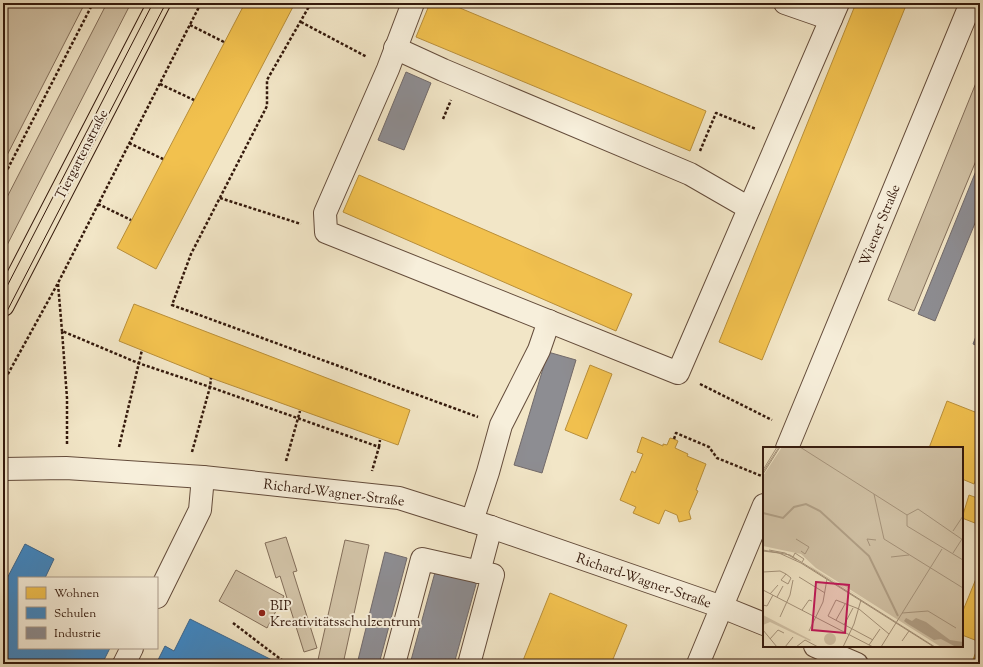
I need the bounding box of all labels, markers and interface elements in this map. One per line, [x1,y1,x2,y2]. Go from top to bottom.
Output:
street label: Tiergartenstraße [51,106,114,203]
street label: Wiener Straße [855,182,906,270]
inset map [763,447,963,647]
street label: Richard-Wagner-Straße [262,475,405,513]
street label: Richard-Wagner-Straße [573,549,714,614]
legend [18,577,158,649]
text: Wohnen [54,585,99,603]
place label: BIP Kreativitätsschulzentrum [270,597,421,633]
text: Schulen [54,605,96,623]
marker: BIP Kreativitätsschulzentrum [257,608,267,618]
text: Industrie [54,625,101,643]

